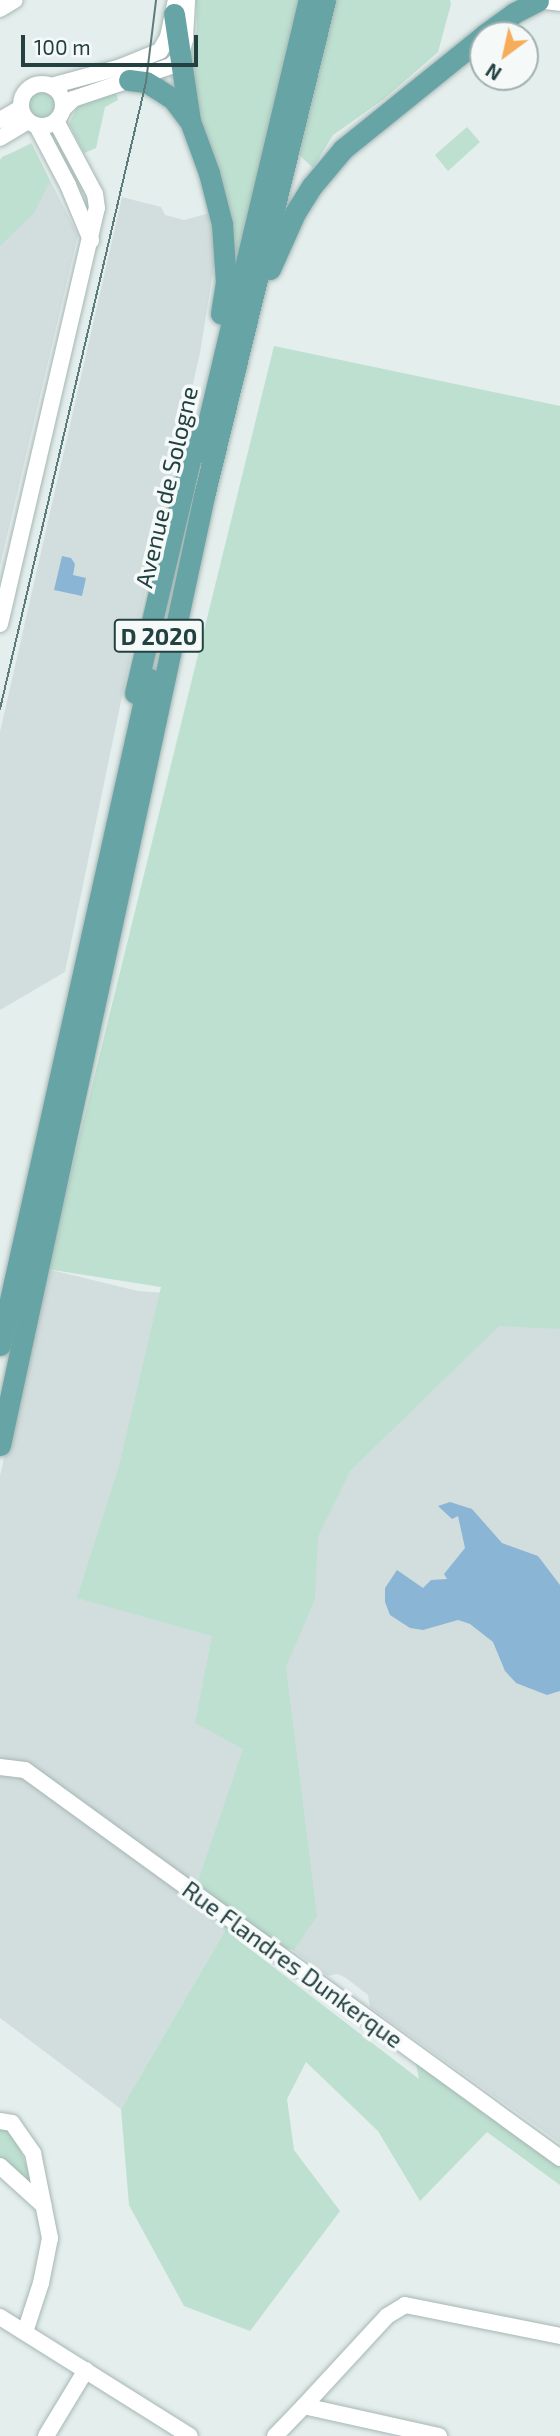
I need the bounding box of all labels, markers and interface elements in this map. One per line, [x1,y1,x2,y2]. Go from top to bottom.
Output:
scale bar [24,21,201,65]
north arrow [469,21,539,91]
text: 100 m [34,34,91,59]
text: N [481,59,505,86]
street label: Avenue de Sologne [129,383,203,591]
road number: D 2020 [114,616,204,656]
street label: Rue Flandres Dunkerque [177,1874,409,2054]

